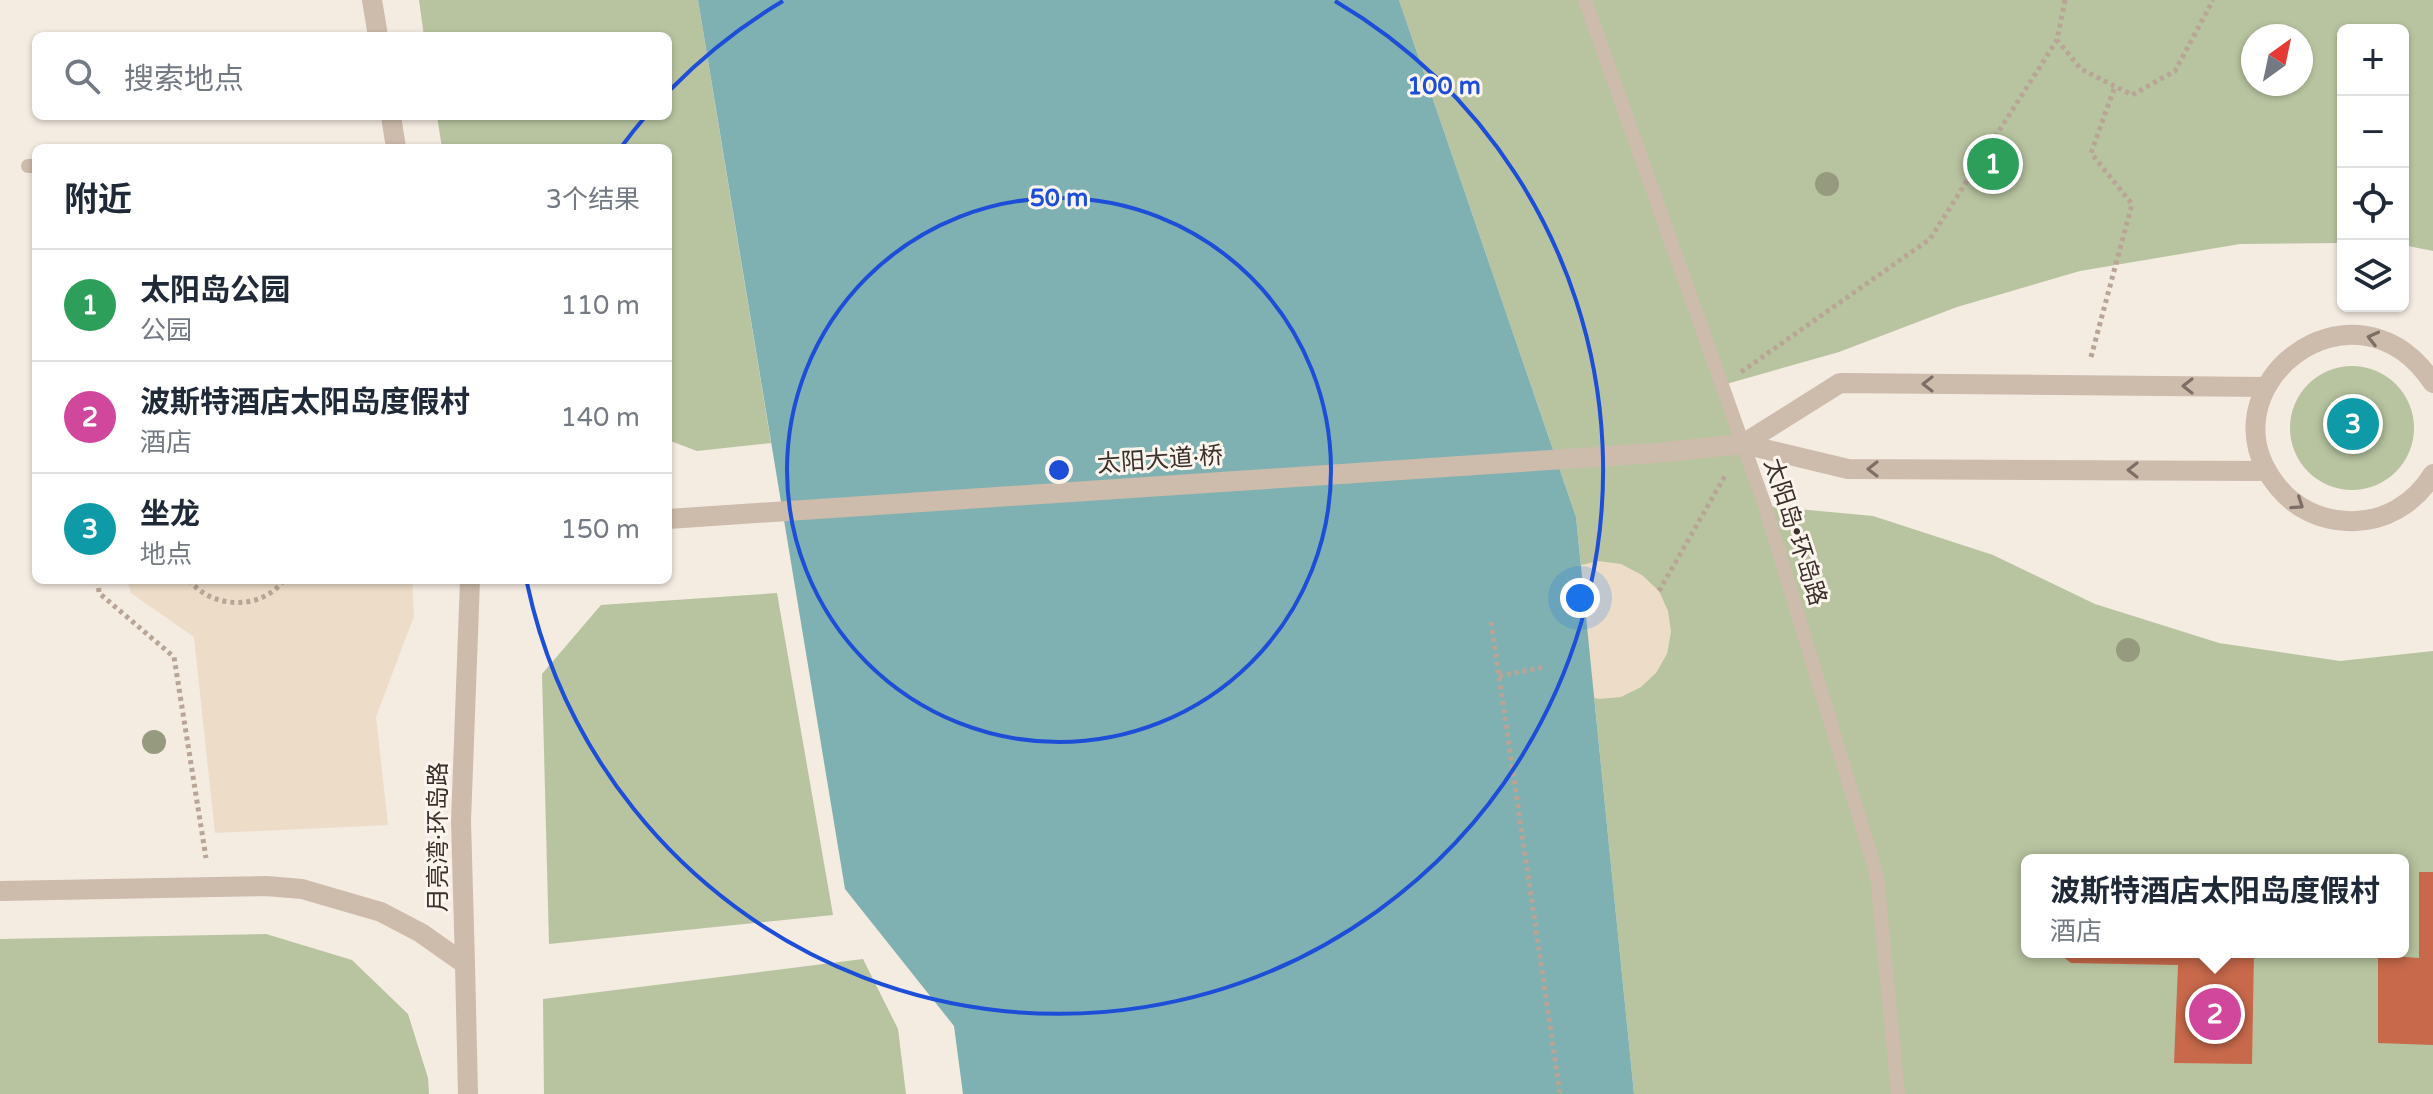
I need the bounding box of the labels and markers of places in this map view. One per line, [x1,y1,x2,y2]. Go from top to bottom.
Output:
pin: 1 [1967,134,2019,194]
pin: 3 [2327,394,2379,454]
centre of rings [1045,456,1073,484]
pin: 2 [2189,984,2241,1044]

